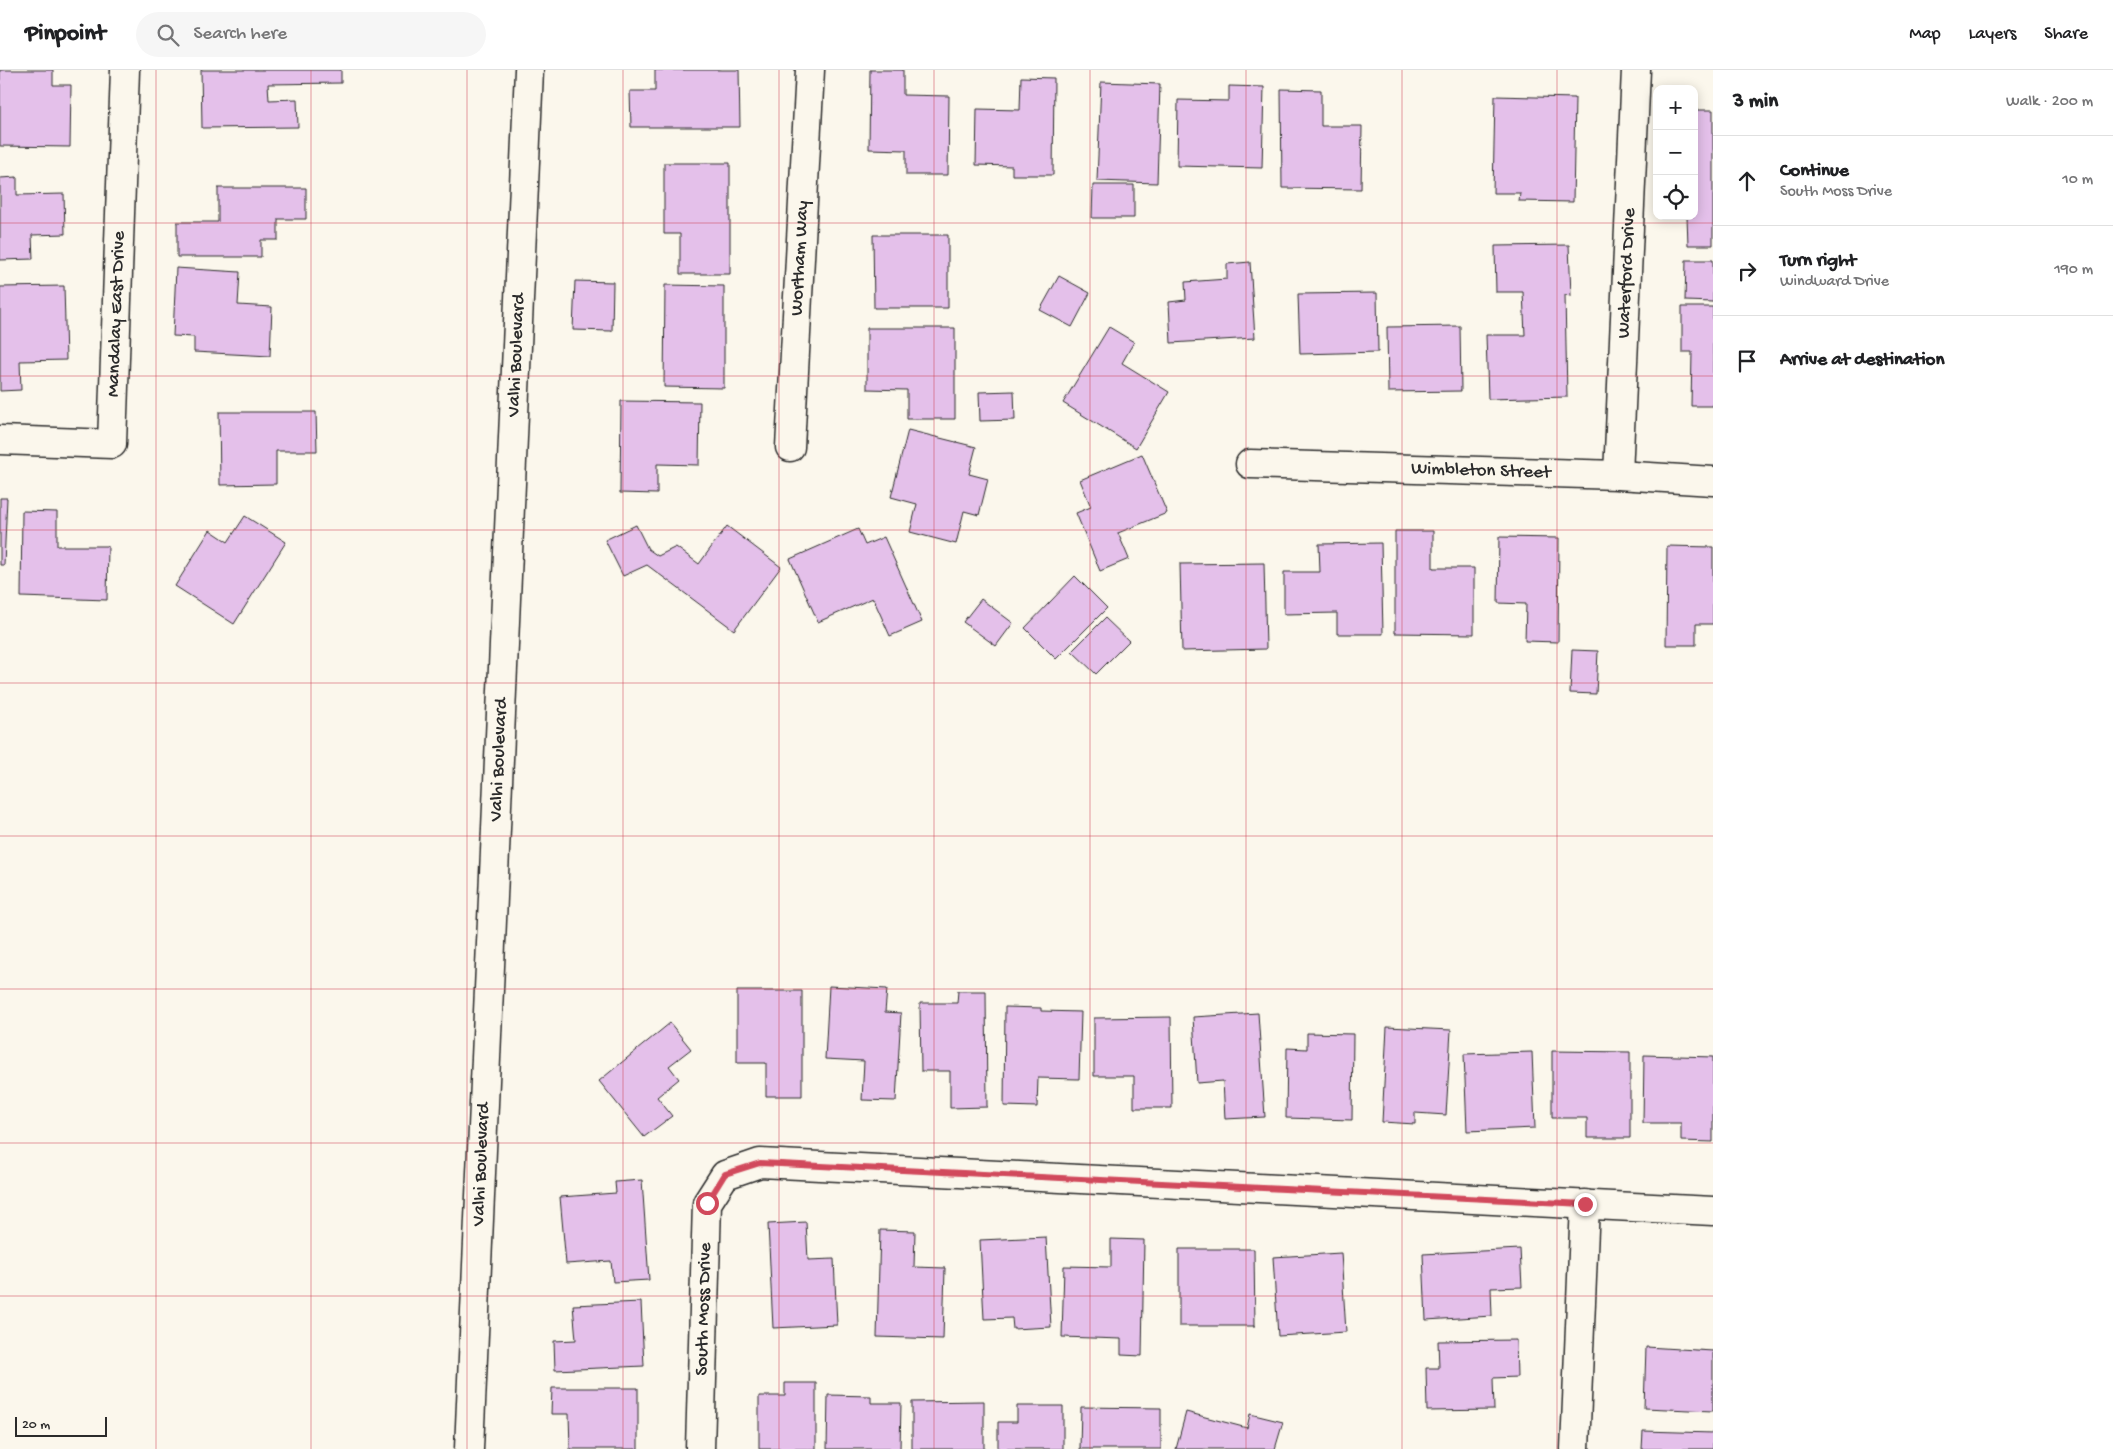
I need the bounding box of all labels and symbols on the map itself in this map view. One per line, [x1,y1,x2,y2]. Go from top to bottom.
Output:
street label: Wortham Way [785,199,815,316]
street label: Waterford Drive [1613,207,1641,339]
street label: Mandalay East Drive [102,231,131,398]
street label: Valhi Boulevard [502,291,531,418]
street label: Wimbleton Street [1411,457,1553,485]
street label: Valhi Boulevard [485,696,513,823]
street label: Valhi Boulevard [467,1100,496,1227]
route start [696,1192,719,1215]
route end [1574,1193,1597,1216]
street label: South Moss Drive [691,1242,717,1376]
scale bar [15,1414,108,1437]

